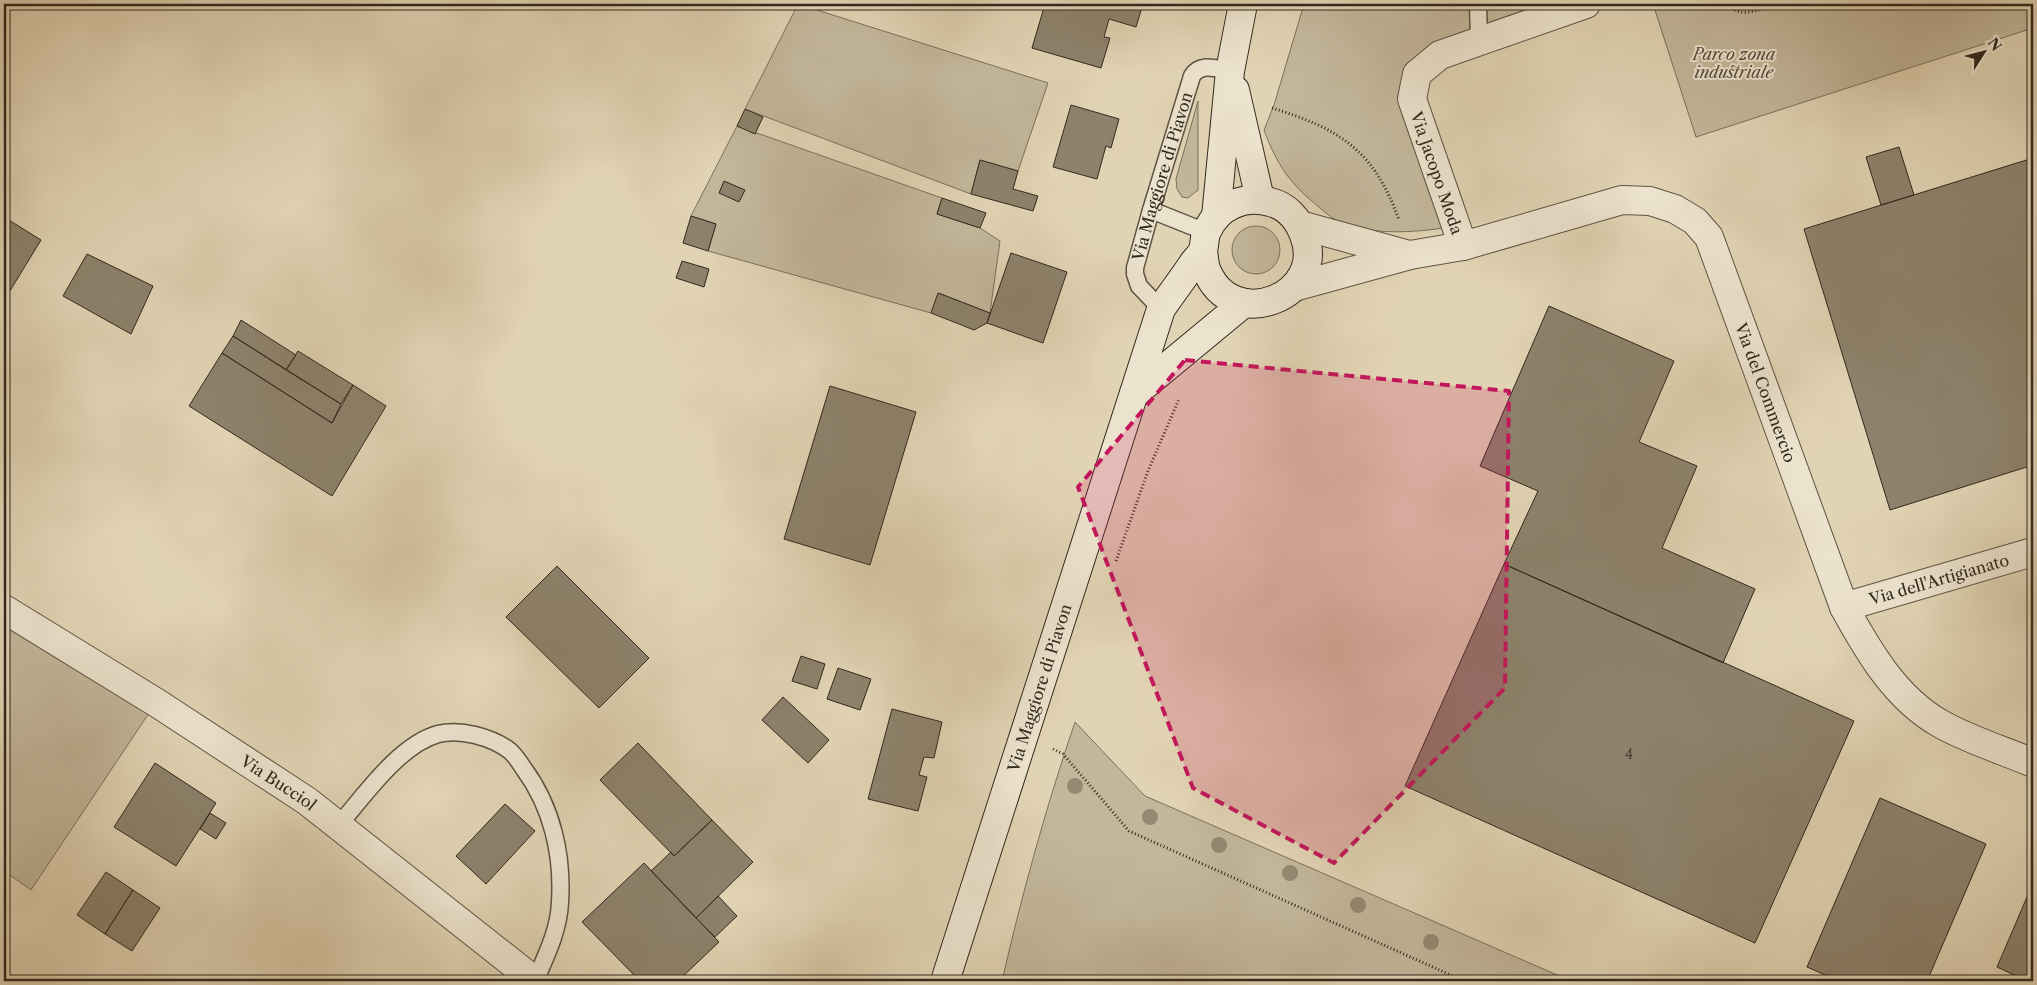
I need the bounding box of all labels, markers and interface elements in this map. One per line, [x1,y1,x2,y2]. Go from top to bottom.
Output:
north arrow [1960,28,2010,78]
text: N [1984,34,2005,55]
park label: Parco zona industriale [1691,44,1776,82]
street label: Via Maggiore di Piavon [1127,90,1197,264]
street label: Via Jacopo Moda [1406,108,1468,238]
street label: Via del Commercio [1731,319,1800,465]
street label: Via dell'Artigianato [1866,549,2011,609]
street label: Via Maggiore di Piavon [1003,601,1076,775]
house number: 4 [1625,745,1633,763]
street label: Via Bucciol [236,750,321,815]

